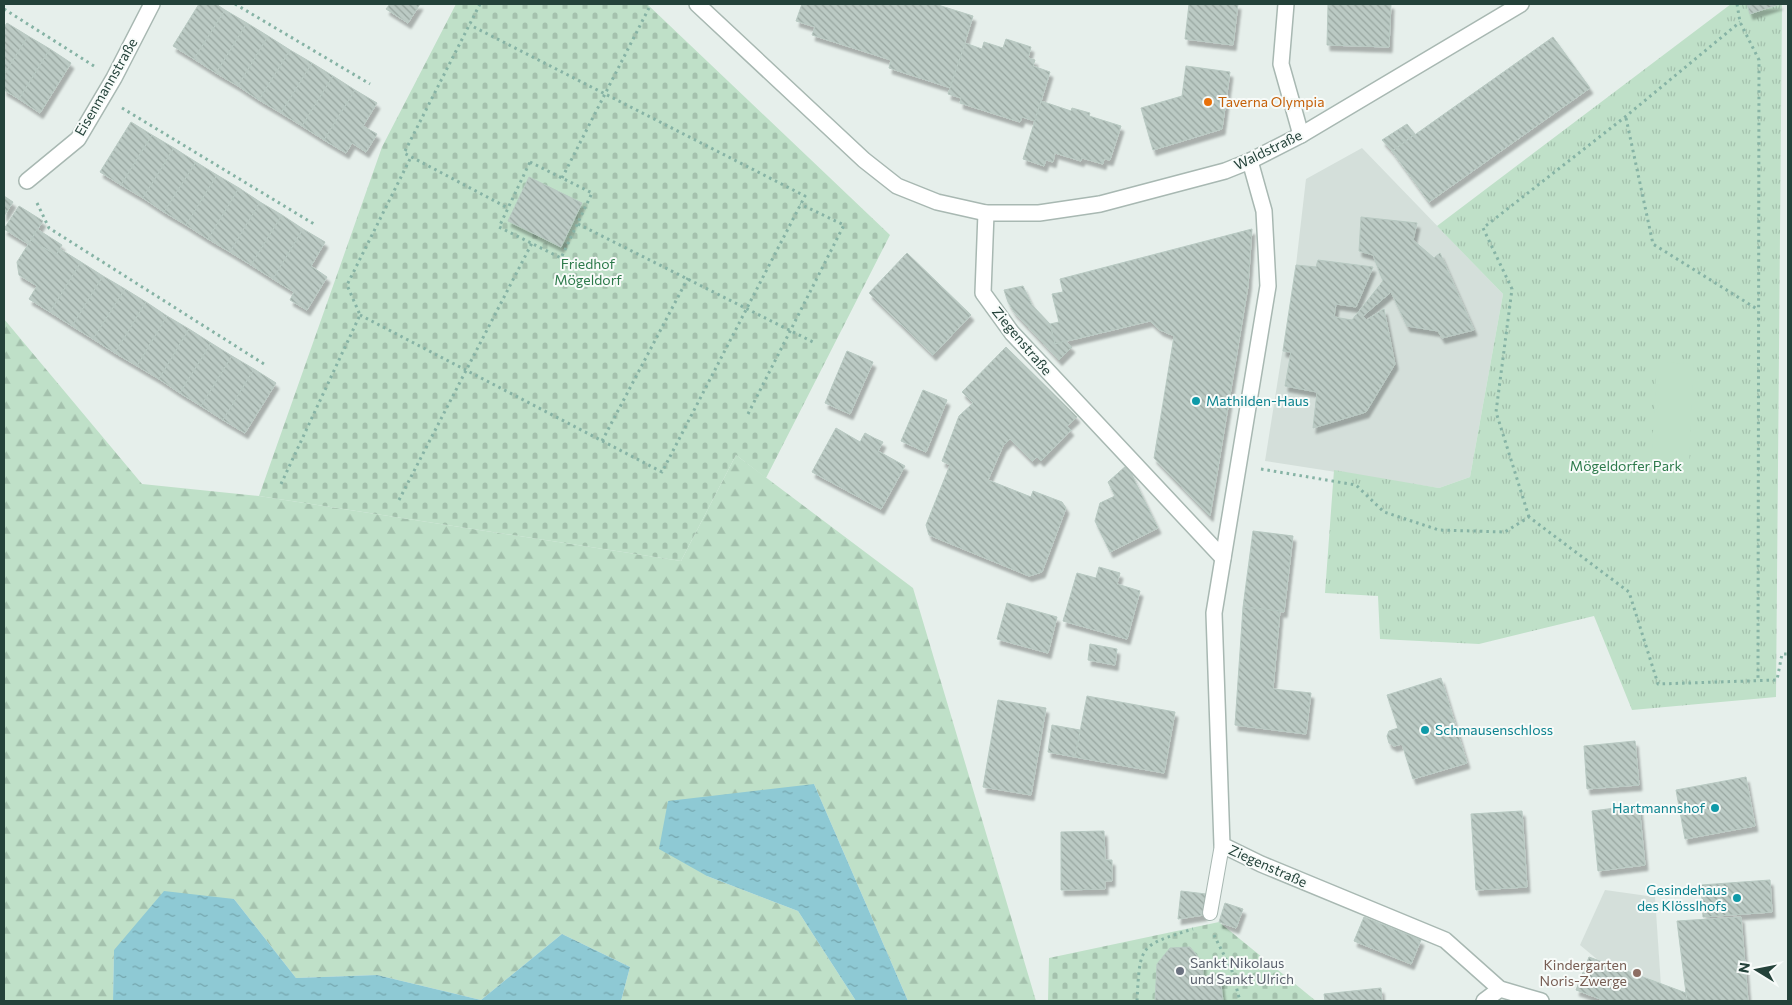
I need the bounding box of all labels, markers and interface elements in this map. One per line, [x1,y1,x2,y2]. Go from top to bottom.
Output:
street label: Eisenmannstraße [71,35,140,139]
place label: Taverna Olympia [1218,93,1325,110]
marker: Taverna Olympia [1202,96,1214,108]
street label: Waldstraße [1231,126,1304,173]
park label: Friedhof Mögeldorf [554,255,622,288]
street label: Ziegenstraße [989,303,1056,378]
place label: Mathilden-Haus [1206,392,1309,409]
marker: Mathilden-Haus [1190,395,1202,407]
park label: Mögeldorfer Park [1570,457,1683,474]
place label: Schmausenschloss [1435,721,1553,738]
marker: Schmausenschloss [1419,724,1431,736]
place label: Hartmannshof [1612,799,1705,816]
marker: Hartmannshof [1709,802,1721,814]
street label: Ziegenstraße [1226,841,1310,890]
place label: Gesindehaus des Klösslhofs [1637,881,1727,914]
marker: Gesindehaus des Klösslhofs [1731,892,1743,904]
north arrow [1732,945,1782,995]
place label: Sankt Nikolaus und Sankt Ulrich [1190,954,1294,987]
place label: Kindergarten Noris-Zwerge [1540,956,1627,989]
text: N [1734,961,1753,974]
marker: Sankt Nikolaus und Sankt Ulrich [1174,965,1186,977]
marker: Kindergarten Noris-Zwerge [1631,967,1643,979]

